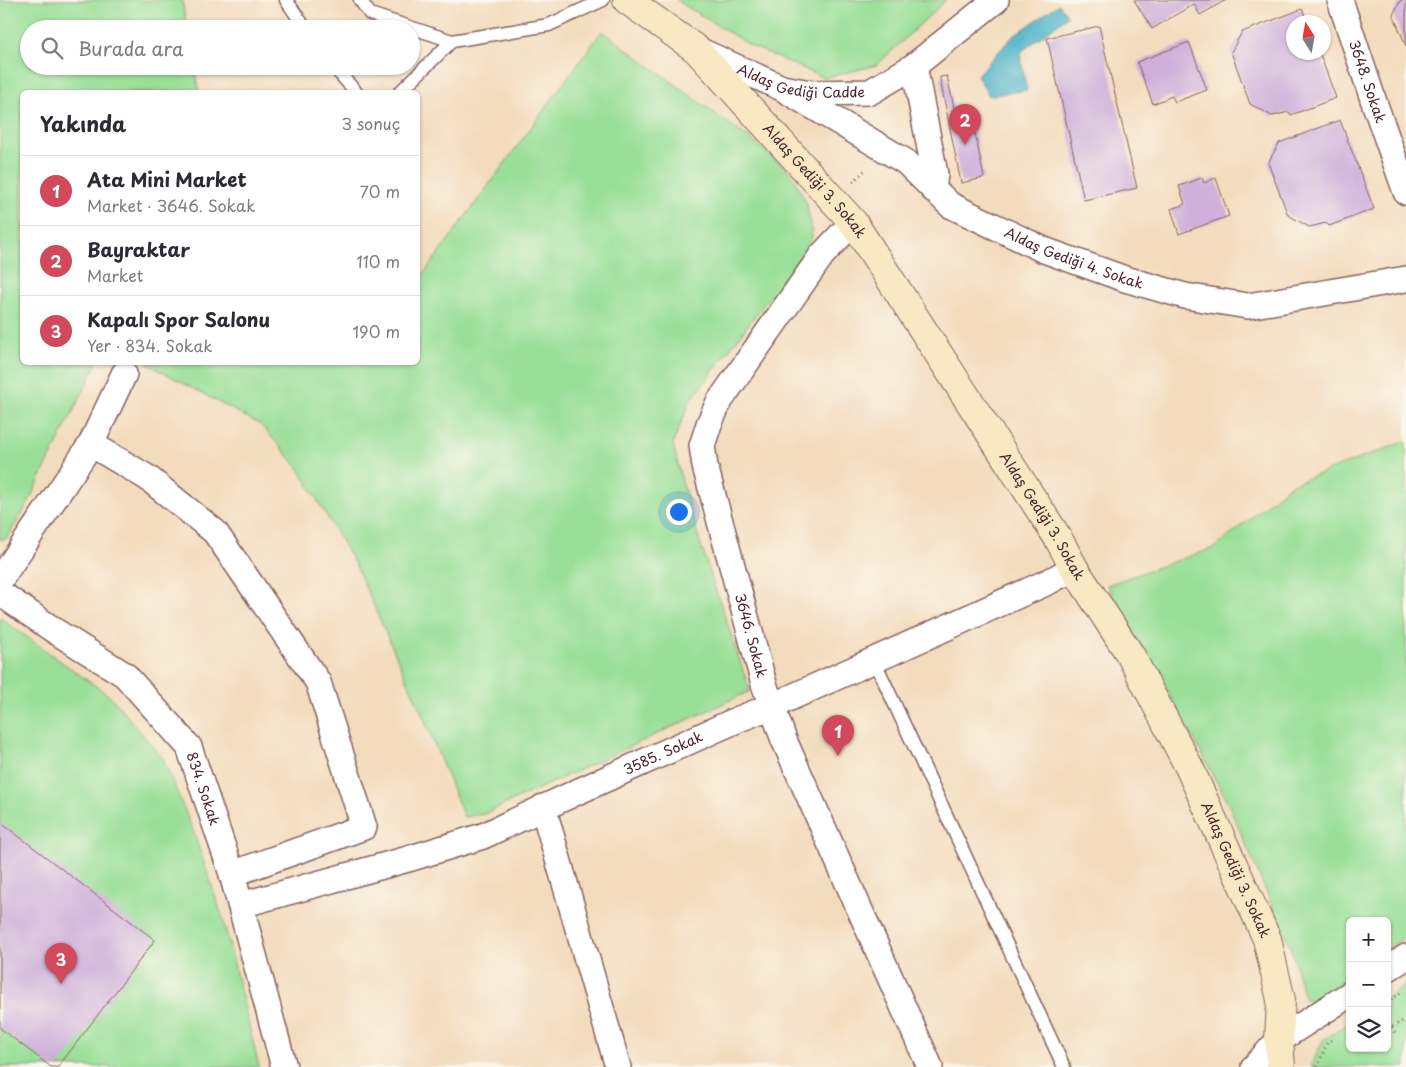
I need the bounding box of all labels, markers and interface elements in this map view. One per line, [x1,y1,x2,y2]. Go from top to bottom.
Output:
north arrow [1286,15,1331,60]
search box [20,20,420,75]
icon: search [38,34,66,62]
text: Burada ara [78,34,183,62]
street label: 3648. Sokak [1344,37,1392,126]
street label: Aldaş Gediği Cadde [734,58,865,103]
pin: 2 [949,104,981,145]
text: Yakında [40,107,126,139]
text: 3 sonuç [341,111,400,135]
street label: Aldaş Gediği 3. Sokak [758,118,872,242]
text: Ata Mini Market [87,165,247,193]
text: 1 [52,179,60,203]
text: 70 m [360,179,400,203]
text: Market · 3646. Sokak [87,193,255,217]
street label: Aldaş Gediği 4. Sokak [1001,222,1146,294]
text: Bayraktar [87,235,190,263]
text: 2 [50,249,62,273]
text: 110 m [357,249,400,273]
text: Market [87,263,143,287]
text: Kapalı Spor Salonu [87,305,270,333]
text: 3 [51,319,61,343]
text: 190 m [352,319,400,343]
text: Yer · 834. Sokak [87,333,212,357]
street label: Aldaş Gediği 3. Sokak [995,448,1090,584]
your location [666,499,692,525]
street label: 3646. Sokak [730,591,773,680]
pin: 1 [822,715,854,756]
street label: 3585. Sokak [620,726,706,780]
street label: 834. Sokak [181,749,226,828]
street label: Aldaş Gediği 3. Sokak [1196,798,1276,941]
map controls [1346,917,1391,1052]
button: + [1346,917,1391,962]
pin: 3 [45,943,77,984]
button: − [1346,962,1391,1007]
button: layers [1346,1007,1391,1052]

